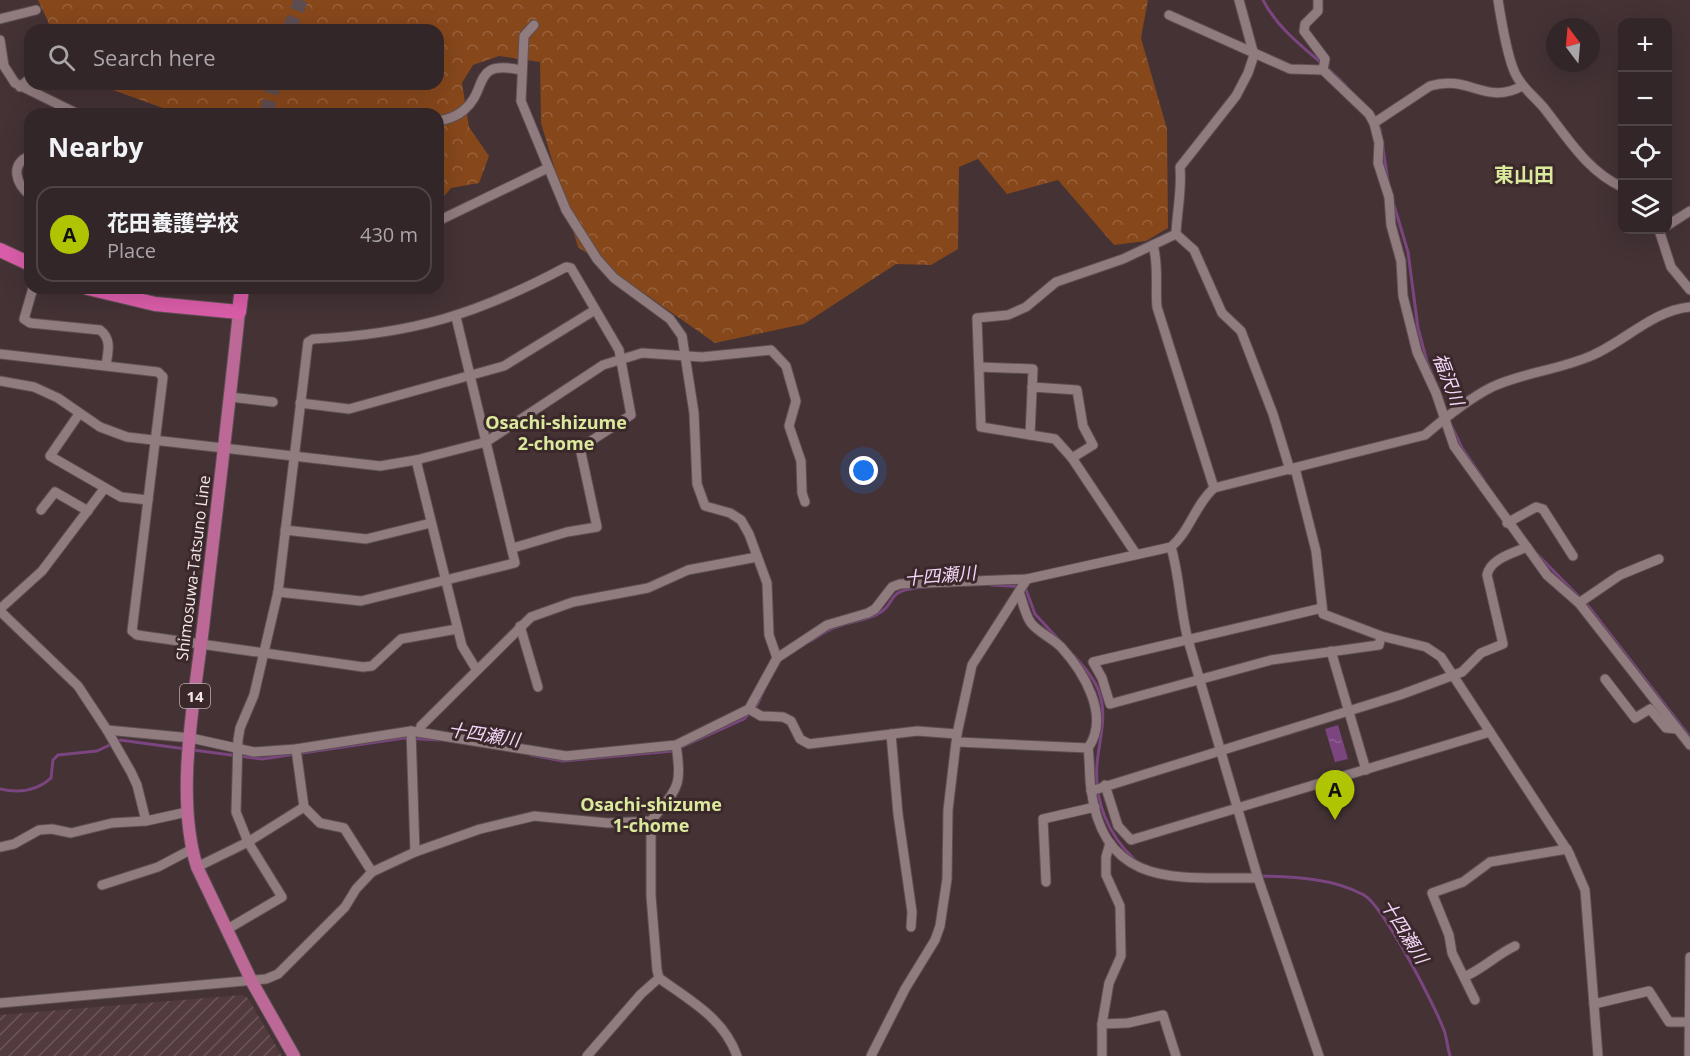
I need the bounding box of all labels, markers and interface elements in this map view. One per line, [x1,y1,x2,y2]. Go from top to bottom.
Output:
north arrow [1546,18,1600,72]
map controls [1618,18,1672,234]
button: + [1618,18,1672,72]
search box [24,24,444,90]
icon: search [45,41,78,74]
text: Search here [93,42,216,72]
button: − [1618,72,1672,126]
button: locate [1618,126,1672,180]
text: Nearby [48,129,143,165]
district label: 東山田 [1494,161,1554,188]
button: layers [1618,180,1672,234]
text: 花田養護学校 [107,207,239,237]
text: A [63,221,76,248]
text: 430 m [360,221,418,248]
text: Place [107,237,156,264]
water label: 福沢川 [1428,349,1471,410]
district label: Osachi-shizume 2-chome [485,410,627,455]
your location [849,456,878,485]
street label: Shimosuwa-Tatsuno Line [171,474,215,662]
water label: 十四瀬川 [903,560,979,590]
road number: 14 [180,684,210,708]
water label: 十四瀬川 [447,717,523,752]
pin: A [1316,770,1354,820]
district label: Osachi-shizume 1-chome [580,792,722,837]
water label: 十四瀬川 [1376,894,1435,970]

